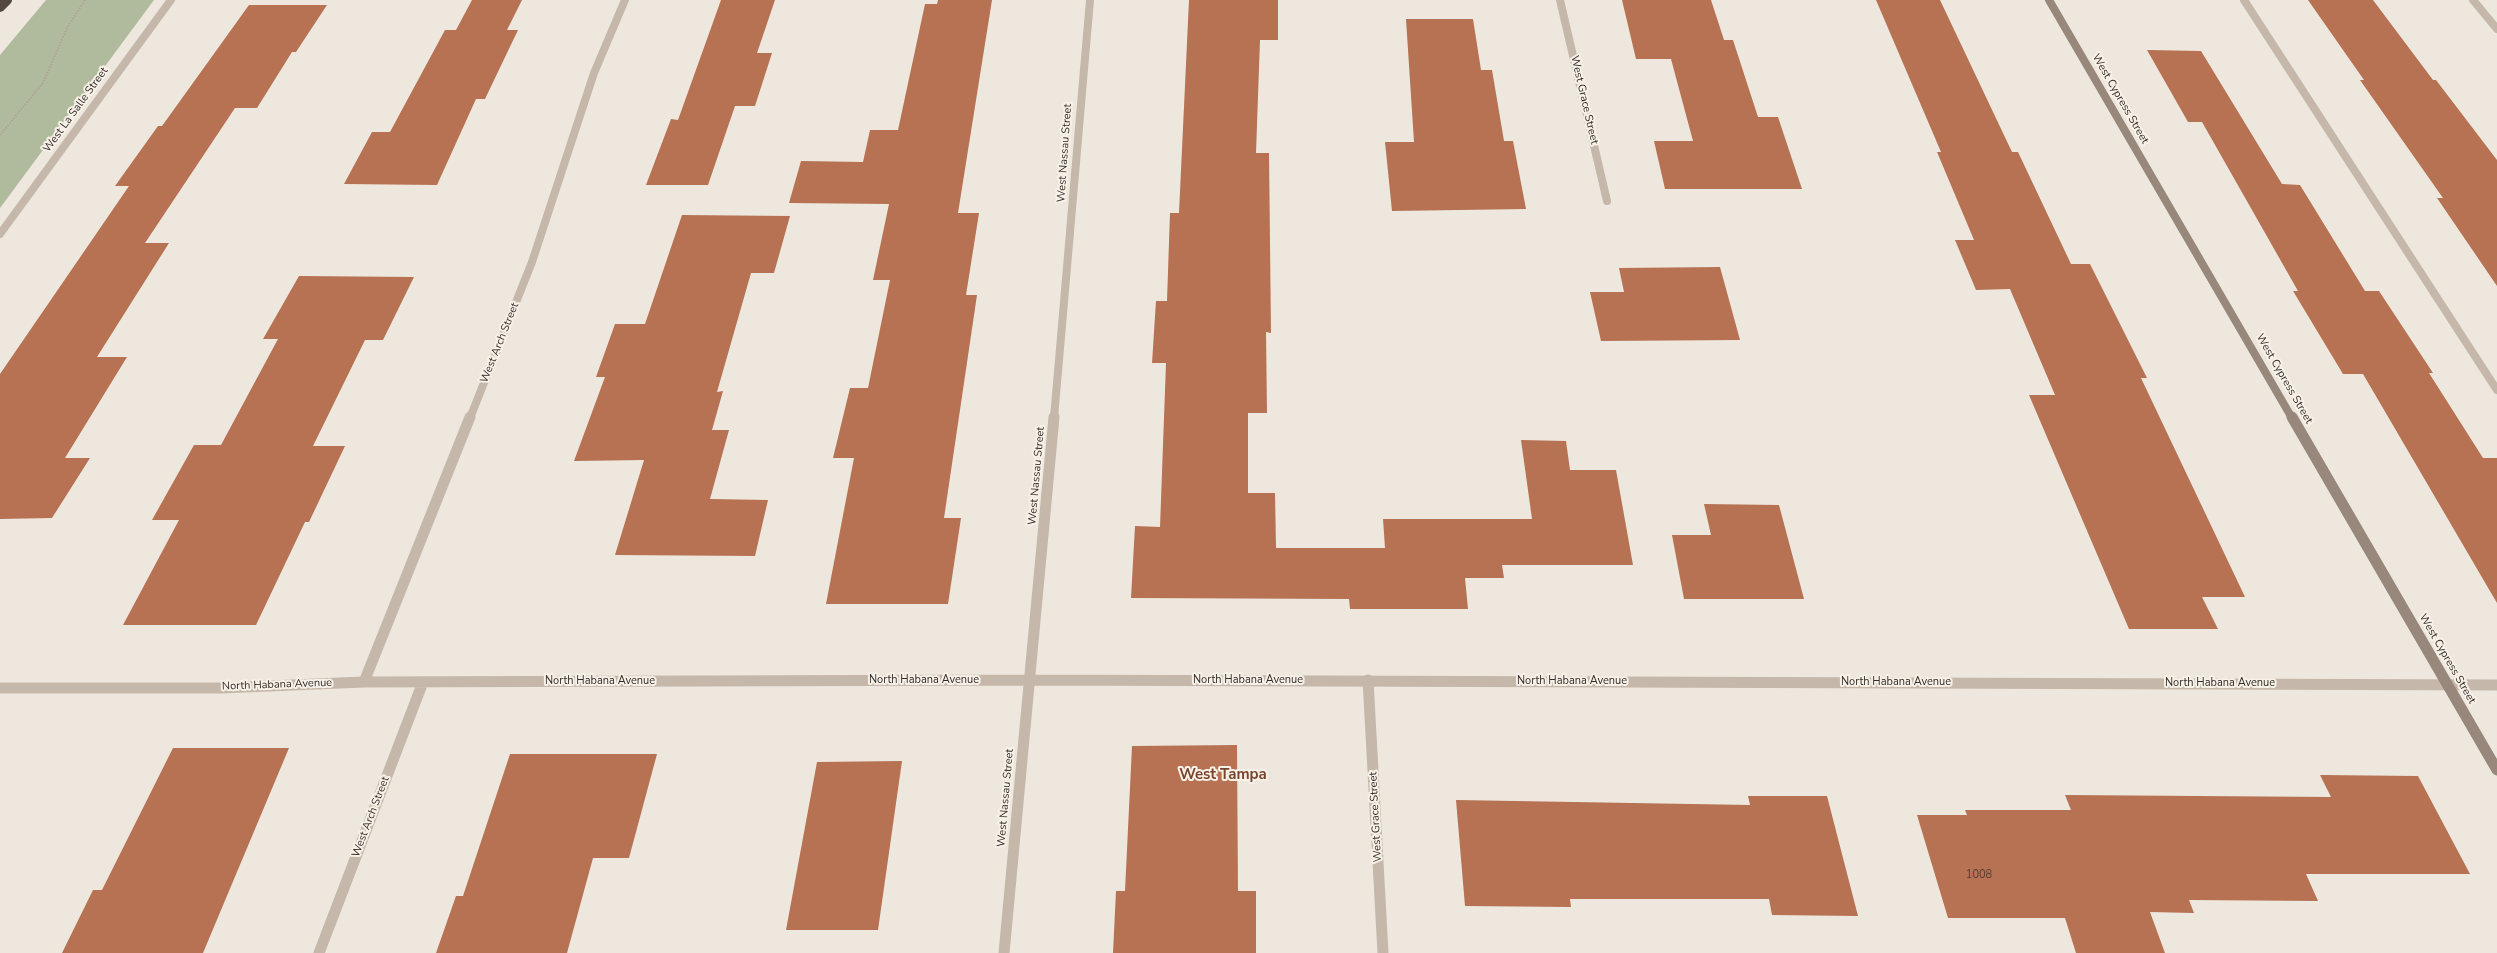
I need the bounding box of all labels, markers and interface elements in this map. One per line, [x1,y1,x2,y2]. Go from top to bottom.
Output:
street label: West Cypress Street [2089,52,2151,146]
street label: West Grace Street [1567,54,1601,146]
street label: West La Salle Street [41,65,111,155]
street label: West Nassau Street [1055,103,1075,203]
street label: West Arch Street [478,301,522,385]
street label: West Cypress Street [2253,332,2315,426]
street label: West Nassau Street [1026,426,1048,526]
street label: West Cypress Street [2416,612,2478,706]
street label: North Habana Avenue [869,673,979,687]
street label: North Habana Avenue [1193,673,1303,687]
street label: North Habana Avenue [545,674,655,688]
street label: North Habana Avenue [1517,674,1627,688]
street label: North Habana Avenue [1841,675,1951,689]
street label: North Habana Avenue [222,676,332,694]
street label: North Habana Avenue [2165,676,2275,690]
street label: West Nassau Street [995,748,1017,848]
district label: West Tampa [1179,766,1267,784]
street label: West Grace Street [1367,771,1385,863]
street label: West Arch Street [350,775,392,859]
house number: 1008 [1966,868,1992,882]

